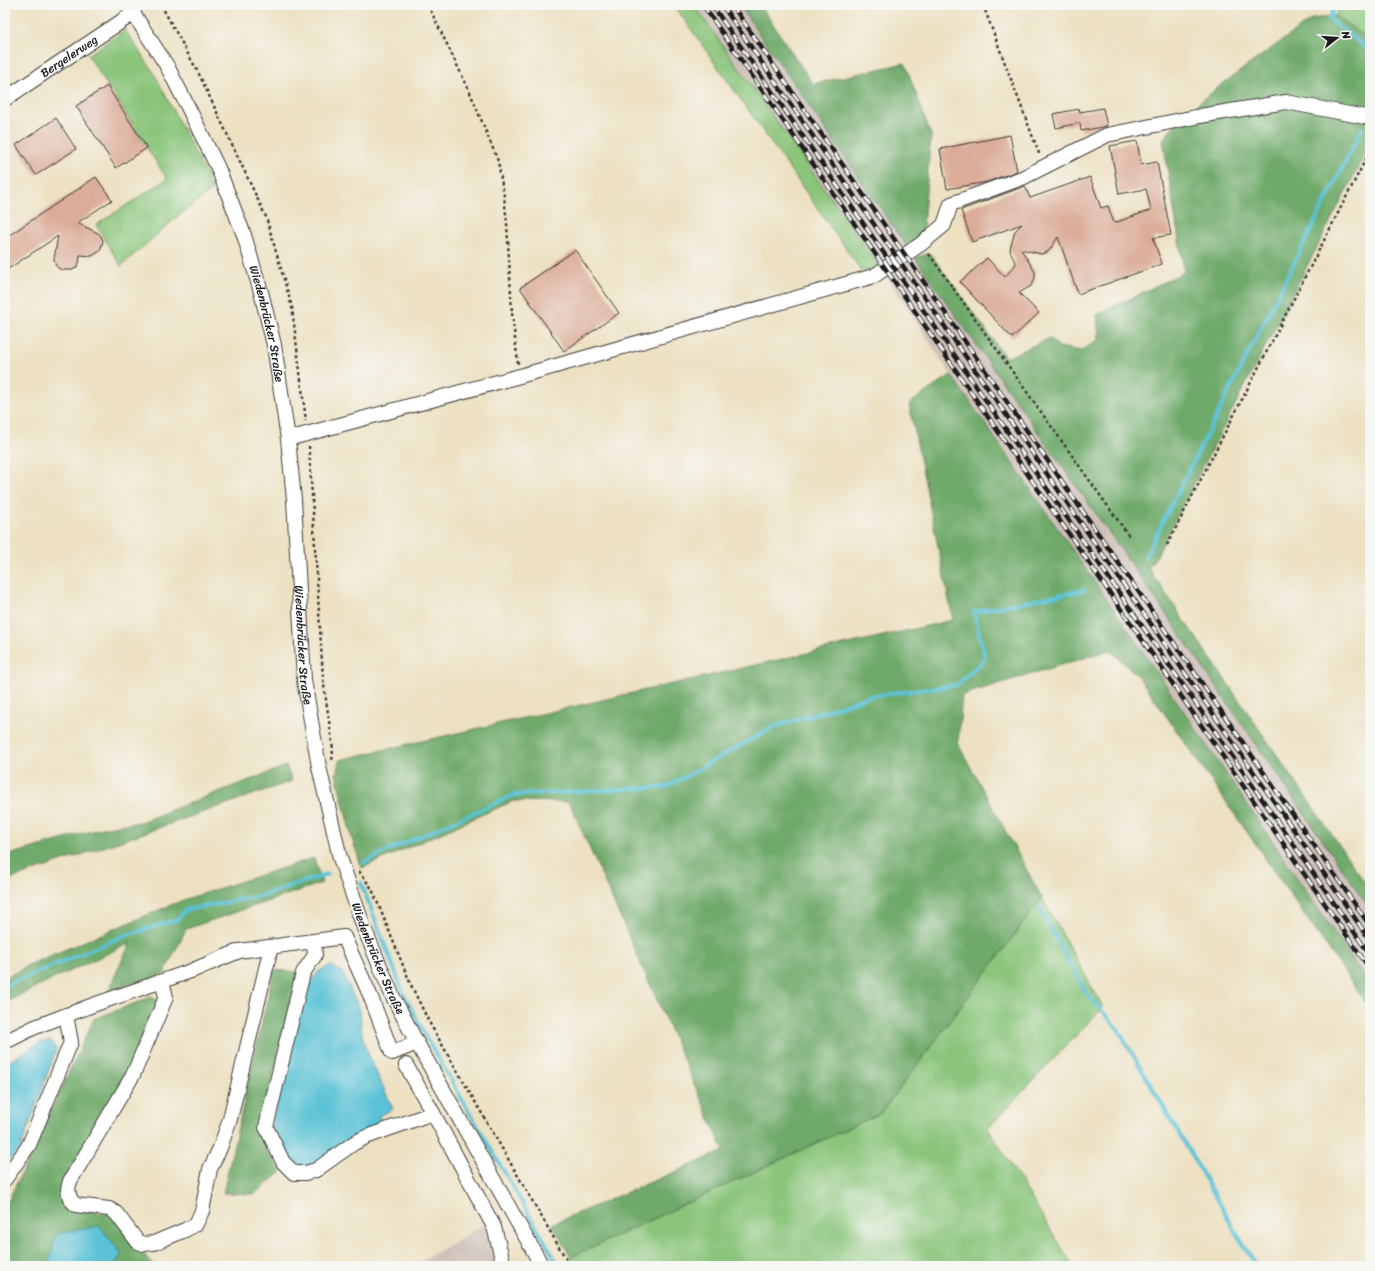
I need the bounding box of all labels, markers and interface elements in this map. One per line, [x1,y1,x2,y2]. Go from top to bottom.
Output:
north arrow [1317,18,1357,58]
text: N [1336,28,1356,42]
street label: Bergelerweg [36,29,102,84]
street label: Wiedenbrücker Straße [243,262,290,384]
street label: Wiedenbrücker Straße [288,585,319,707]
street label: Wiedenbrücker Straße [345,899,411,1018]

